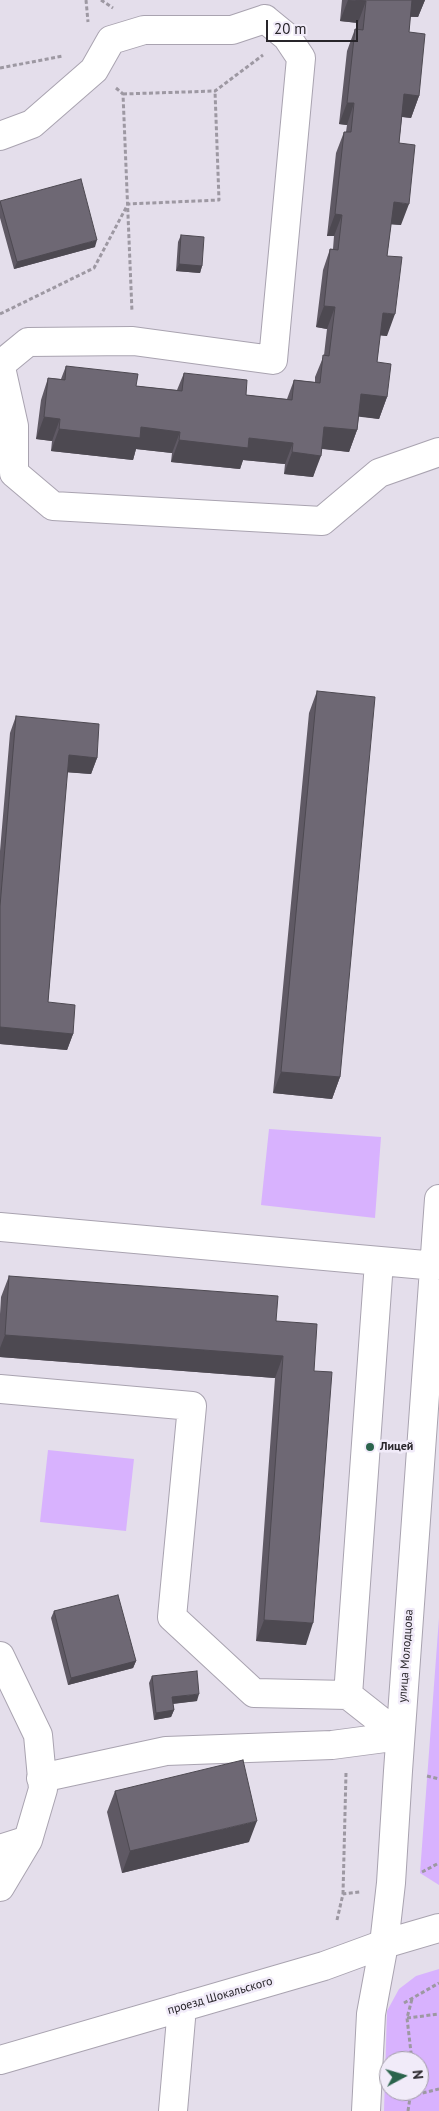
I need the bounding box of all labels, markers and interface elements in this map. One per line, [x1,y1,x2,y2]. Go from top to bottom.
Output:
scale bar [269,10,362,42]
text: 20 m [274,19,307,38]
place label: Лицей [380,1440,413,1454]
marker: Лицей [364,1441,376,1453]
street label: улица Молодцова [396,1609,416,1703]
street label: проезд Шокальского [166,1974,274,2018]
north arrow [379,2051,429,2101]
text: N [408,2069,427,2080]

